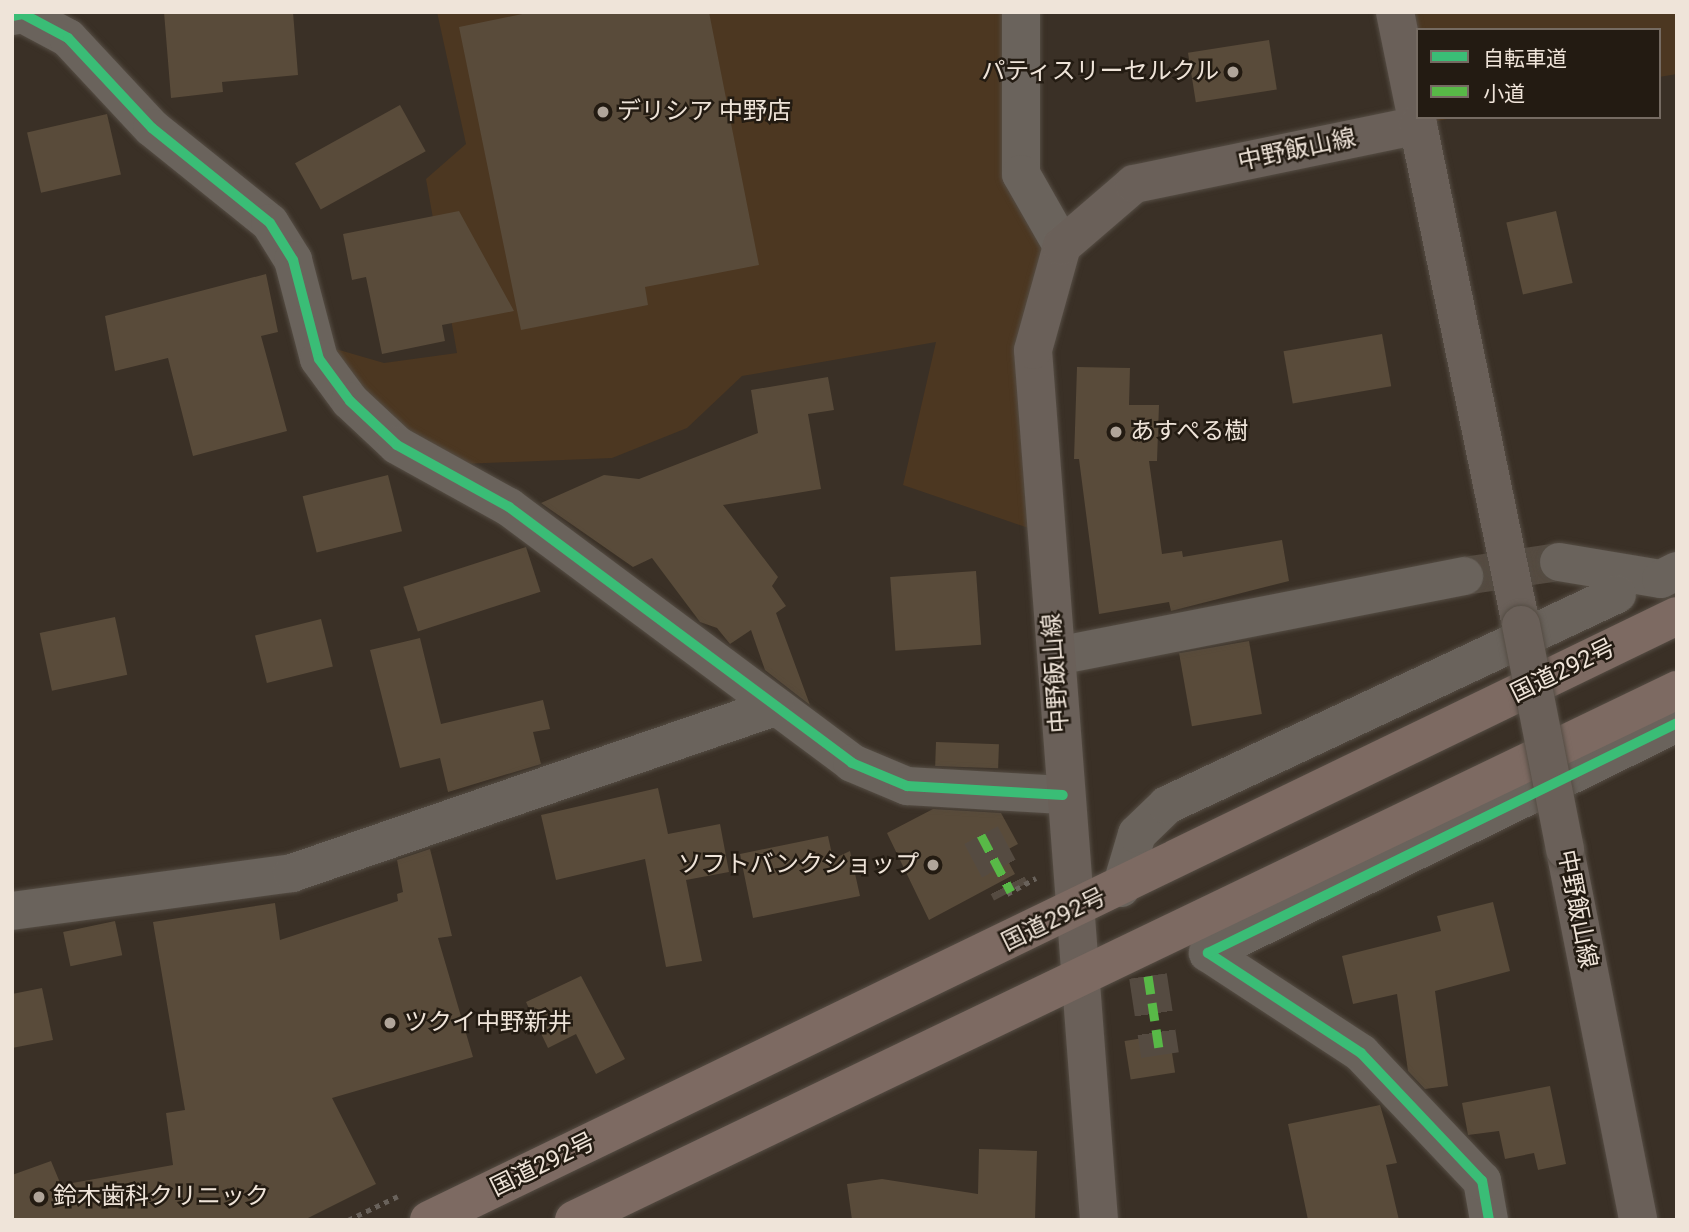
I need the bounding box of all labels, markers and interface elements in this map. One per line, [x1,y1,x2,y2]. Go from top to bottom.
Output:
legend [1416,28,1661,119]
text: 自転車道 [1483,47,1567,71]
place label: パティスリーセルクル [979,58,1219,86]
marker: パティスリーセルクル [1225,64,1241,80]
text: 小道 [1483,82,1525,106]
place label: デリシア 中野店 [617,98,791,126]
marker: デリシア 中野店 [595,104,611,120]
street label: 中野飯山線 [1235,123,1359,177]
place label: あすぺる樹 [1130,418,1250,446]
marker: あすぺる樹 [1108,424,1124,440]
street label: 中野飯山線 [1037,612,1075,734]
street label: 国道292号 [1506,633,1620,709]
street label: 中野飯山線 [1551,847,1603,971]
place label: ソフトバンクショップ [679,851,919,879]
marker: ソフトバンクショップ [925,857,941,873]
street label: 国道292号 [997,882,1111,958]
place label: ツクイ中野新井 [404,1009,572,1037]
marker: ツクイ中野新井 [382,1015,398,1031]
street label: 国道292号 [486,1127,600,1203]
place label: 鈴木歯科クリニック [53,1183,269,1211]
marker: 鈴木歯科クリニック [31,1189,47,1205]

